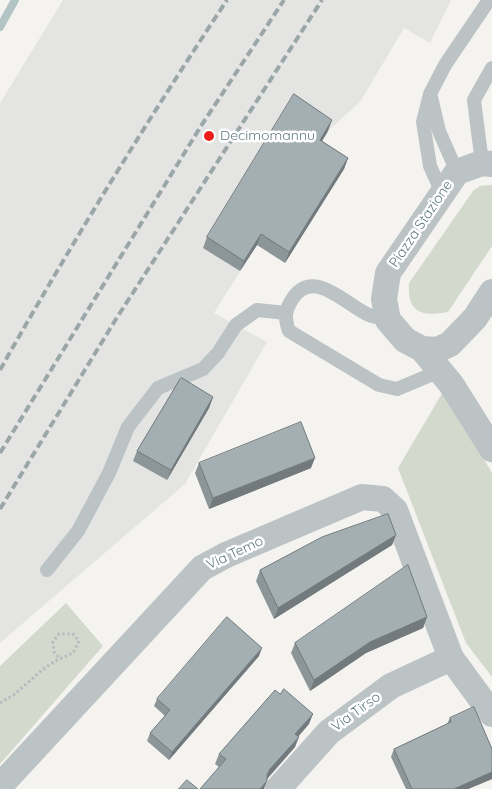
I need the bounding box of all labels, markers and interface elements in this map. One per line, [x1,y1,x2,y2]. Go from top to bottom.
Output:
place label: Decimomannu [220,128,315,144]
marker: Decimomannu [202,129,216,143]
street label: Piazza Stazione [386,178,456,270]
street label: Via Temo [204,533,266,573]
street label: Via Tirso [328,689,384,735]

